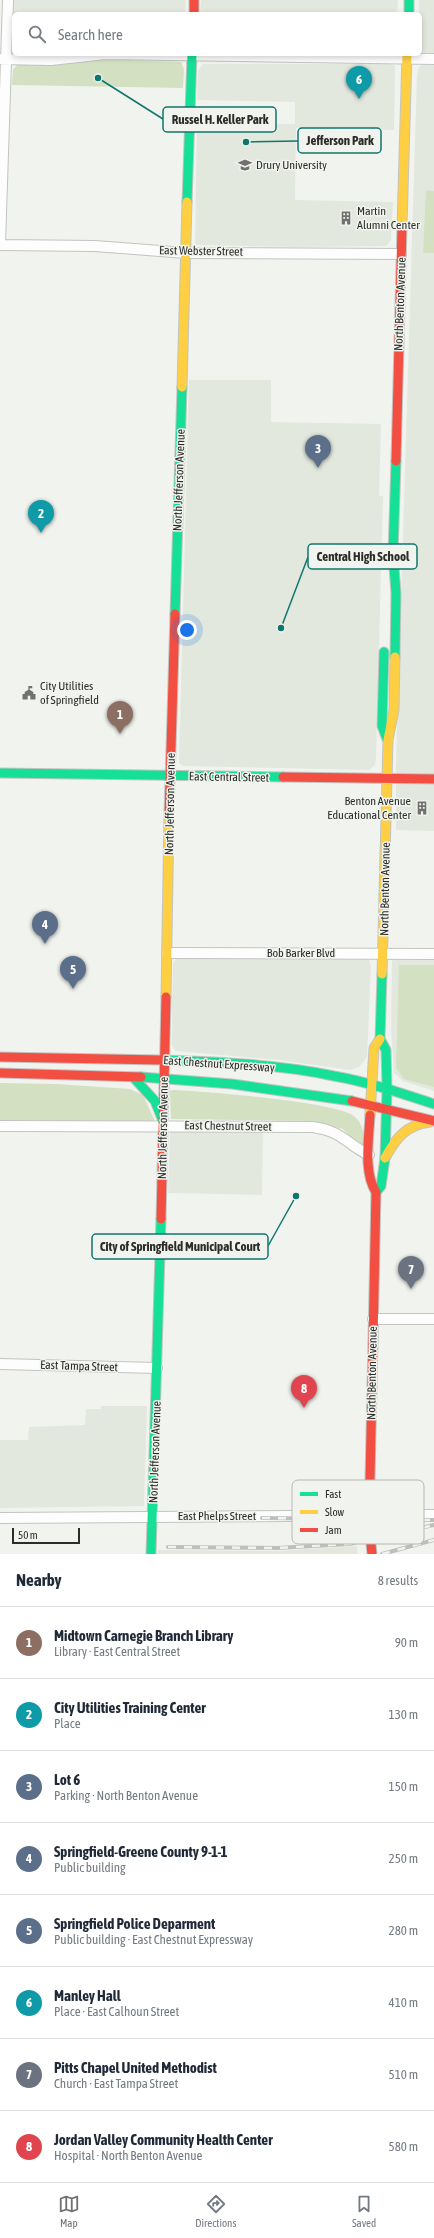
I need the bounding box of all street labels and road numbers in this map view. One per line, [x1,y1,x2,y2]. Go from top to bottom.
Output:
street label: East Webster Street [159,243,244,259]
street label: North Benton Avenue [391,257,409,351]
street label: North Jefferson Avenue [170,429,188,531]
street label: North Jefferson Avenue [162,753,178,855]
street label: East Central Street [189,769,270,785]
street label: North Benton Avenue [377,842,393,936]
street label: Bob Barker Blvd [267,946,335,960]
street label: East Chestnut Expressway [163,1053,275,1075]
street label: North Jefferson Avenue [155,1077,171,1179]
street label: East Chestnut Street [184,1118,272,1134]
street label: North Benton Avenue [364,1326,380,1420]
street label: East Tampa Street [40,1358,119,1374]
street label: North Jefferson Avenue [146,1401,164,1503]
street label: East Phelps Street [178,1509,257,1523]

